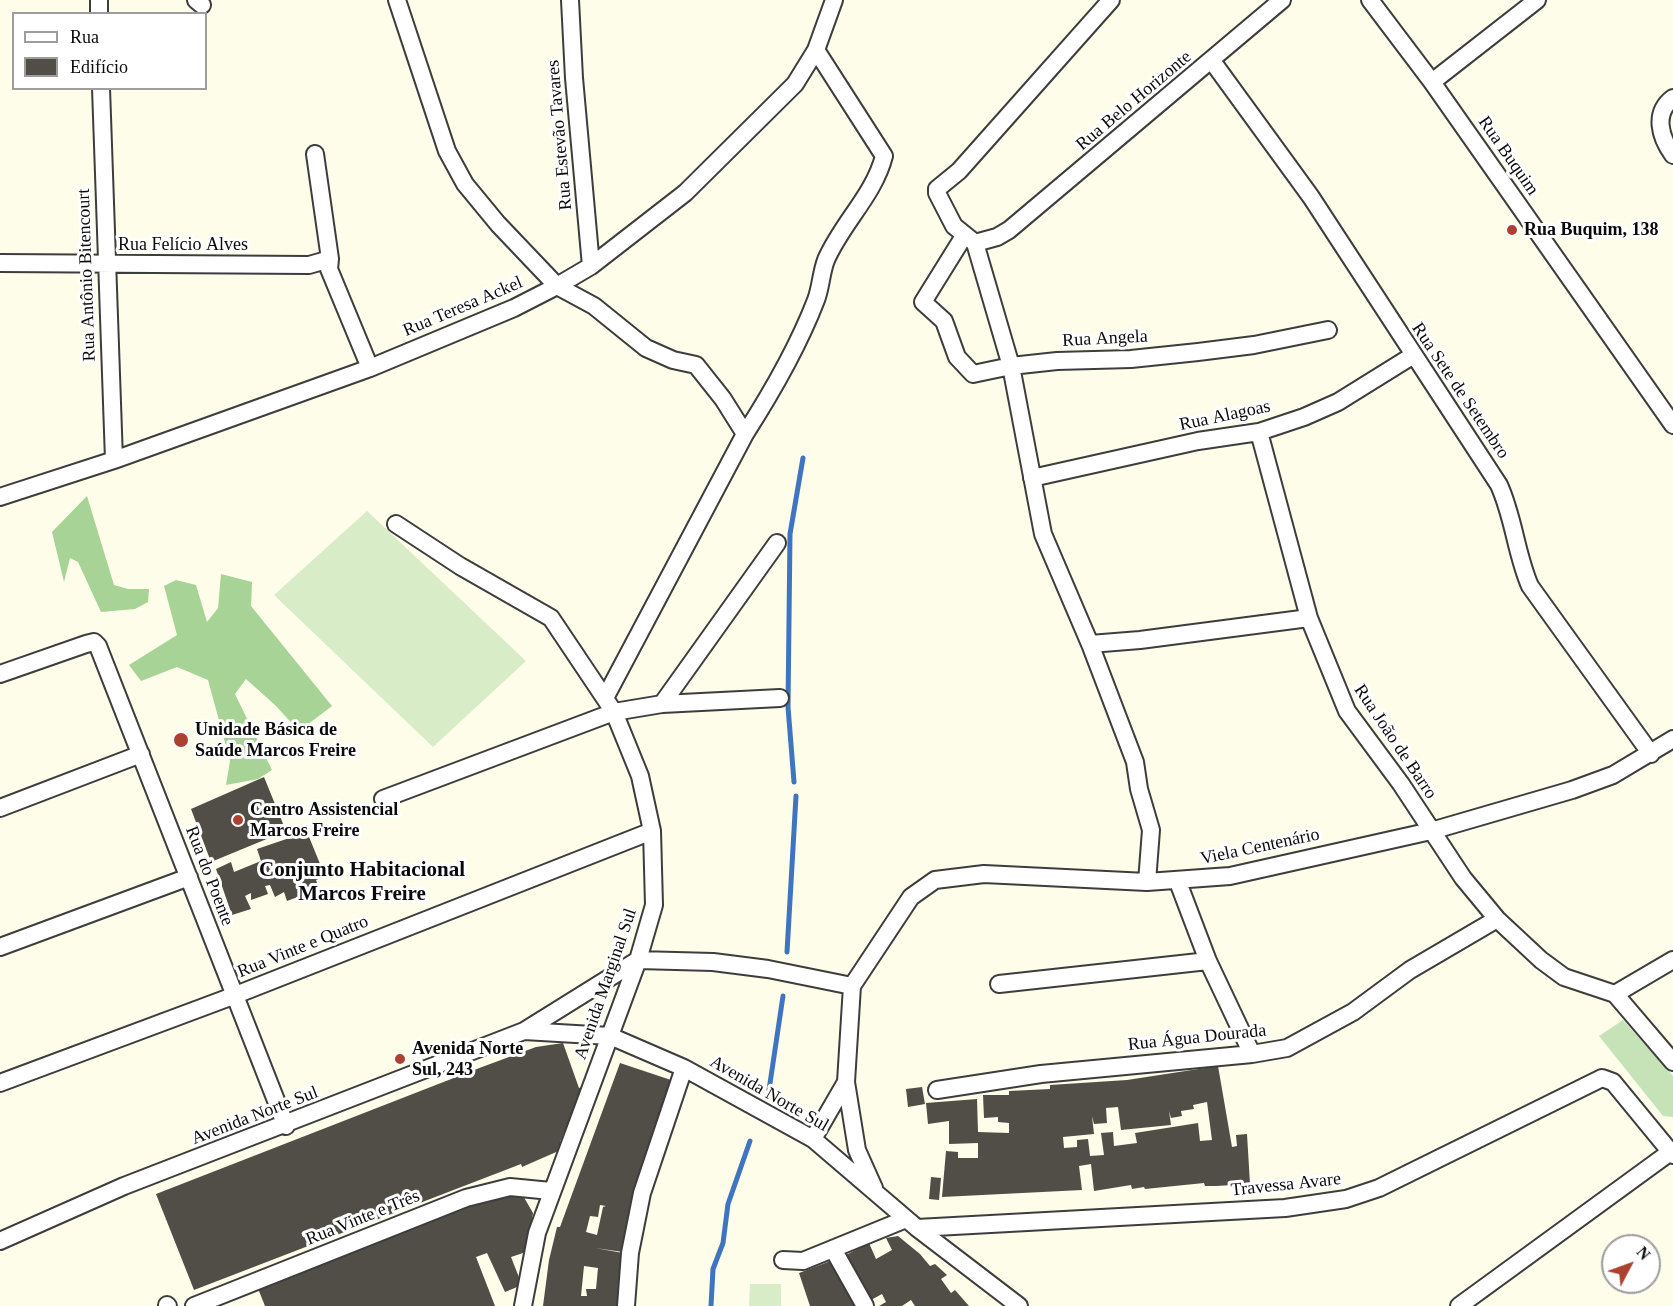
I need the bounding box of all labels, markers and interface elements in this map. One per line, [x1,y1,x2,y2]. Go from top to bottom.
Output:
legend [12,12,207,90]
text: Rua [70,27,99,47]
street label: Rua Belo Horizonte [1072,46,1196,156]
text: Edifício [70,57,128,77]
street label: Rua Estevão Tavares [543,59,577,211]
street label: Rua Buquim [1473,112,1543,200]
street label: Rua Antônio Bitencourt [73,188,101,362]
place label: Rua Buquim, 138 [1524,219,1659,241]
marker: Rua Buquim, 138 [1505,223,1519,237]
street label: Rua Felício Alves [118,234,248,256]
street label: Rua Teresa Ackel [400,272,526,342]
street label: Rua Sete de Setembro [1406,319,1514,463]
street label: Rua Angela [1062,326,1148,352]
street label: Rua Alagoas [1178,396,1272,436]
street label: Rua João de Barro [1349,681,1441,803]
place label: Unidade Básica de Saúde Marcos Freire [195,719,356,762]
marker: Unidade Básica de Saúde Marcos Freire [172,731,190,749]
place label: Centro Assistencial Marcos Freire [250,799,398,842]
marker: Centro Assistencial Marcos Freire [231,813,245,827]
street label: Rua do Poente [180,823,238,929]
street label: Viela Centenário [1198,824,1322,870]
district label: Conjunto Habitacional Marcos Freire [259,858,465,908]
street label: Avenida Marginal Sul [570,906,642,1062]
street label: Rua Vinte e Quatro [234,911,372,983]
street label: Rua Água Dourada [1127,1020,1267,1056]
place label: Avenida Norte Sul, 243 [412,1038,523,1080]
street label: Avenida Norte Sul [706,1051,832,1137]
marker: Avenida Norte Sul, 243 [393,1052,407,1066]
street label: Avenida Norte Sul [189,1082,321,1150]
street label: Travessa Avare [1230,1168,1342,1202]
street label: Rua Vinte e Três [303,1185,423,1251]
north arrow [1601,1234,1661,1294]
text: N [1633,1243,1654,1263]

